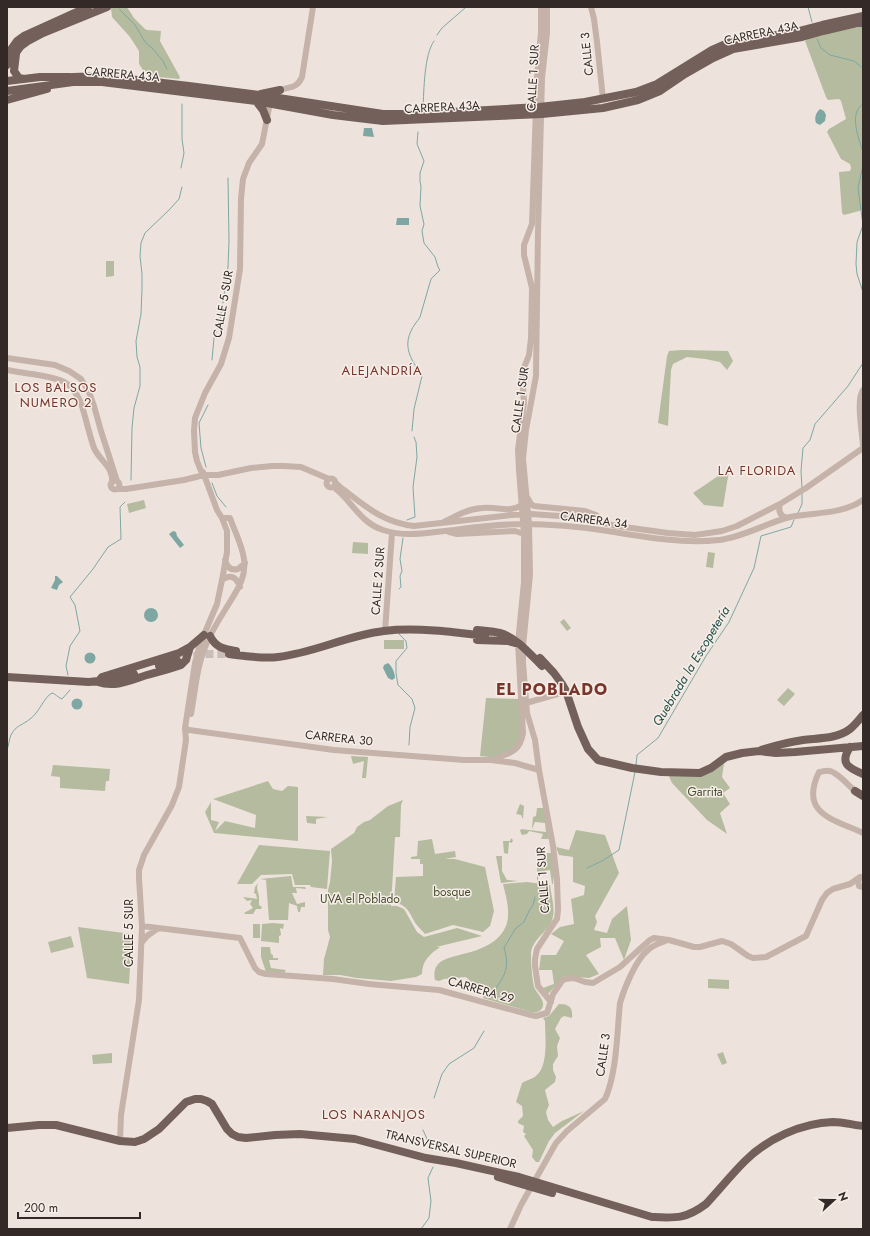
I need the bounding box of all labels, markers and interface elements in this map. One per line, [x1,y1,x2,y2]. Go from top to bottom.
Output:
street label: CARRERA 43A [722,16,800,50]
street label: CALLE 3 [576,31,598,77]
street label: CALLE 1 SUR [522,44,544,112]
street label: CARRERA 43A [84,62,160,86]
street label: CARRERA 43A [404,96,480,118]
street label: CALLE 5 SUR [208,269,238,339]
district label: ALEJANDRÍA [341,361,423,380]
street label: CALLE 1 SUR [506,365,534,434]
district label: LOS BALSOS NUMERO 2 [15,378,97,412]
district label: LA FLORIDA [718,461,796,480]
street label: CARRERA 34 [559,507,629,533]
street label: CALLE 2 SUR [367,546,389,616]
water label: Quebrada la Escopetería [648,602,734,730]
district label: EL POBLADO [496,678,608,701]
street label: CARRERA 30 [304,725,374,751]
park label: Garrita [687,783,723,801]
street label: CALLE 1 SUR [532,846,554,914]
park label: bosque [433,883,471,901]
park label: UVA el Poblado [320,890,400,908]
street label: CALLE 5 SUR [120,899,138,967]
street label: CARRERA 29 [446,972,516,1008]
street label: CALLE 3 [591,1032,615,1078]
district label: LOS NARANJOS [322,1105,426,1124]
street label: TRANSVERSAL SUPERIOR [384,1125,519,1173]
north arrow [814,1180,854,1220]
text: N [834,1189,852,1203]
scale bar [18,1194,140,1220]
text: 200 m [24,1199,58,1217]

